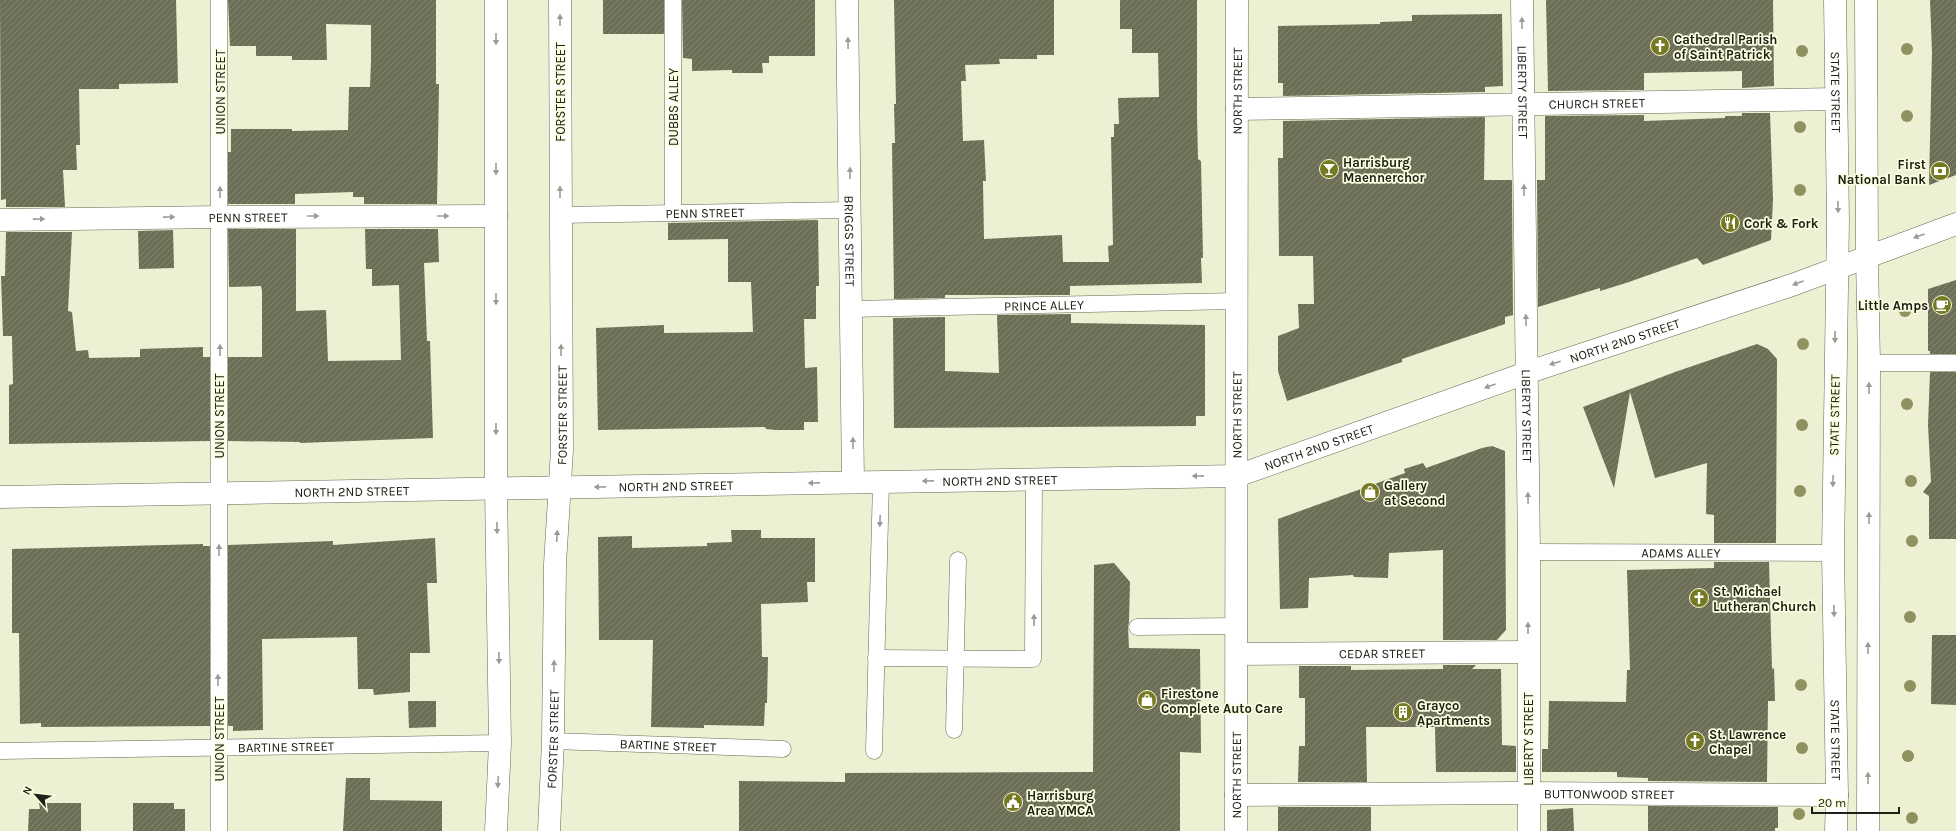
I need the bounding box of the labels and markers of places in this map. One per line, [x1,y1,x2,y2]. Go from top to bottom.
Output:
place label: Cathedral Parish of Saint Patrick [1674,32,1777,62]
church icon: Cathedral Parish of Saint Patrick [1649,35,1671,57]
place label: Harrisburg Maennerchor [1343,155,1425,185]
place label: First National Bank [1838,157,1926,187]
bar icon: Harrisburg Maennerchor [1318,158,1340,180]
bank icon: First National Bank [1929,160,1951,182]
restaurant icon: Cork & Fork [1719,212,1741,234]
place label: Cork & Fork [1744,216,1819,231]
cafe icon: Little Amps [1931,294,1953,316]
place label: Little Amps [1858,298,1928,313]
place label: Gallery at Second [1384,478,1446,508]
shop icon: Gallery at Second [1359,481,1381,503]
place label: St. Michael Lutheran Church [1713,584,1816,614]
church icon: St. Michael Lutheran Church [1688,587,1710,609]
place label: Firestone Complete Auto Care [1161,686,1283,716]
shop icon: Firestone Complete Auto Care [1136,689,1158,711]
place label: Grayco Apartments [1417,698,1490,728]
building icon: Grayco Apartments [1392,701,1414,723]
place label: St. Lawrence Chapel [1709,727,1786,757]
church icon: St. Lawrence Chapel [1684,730,1706,752]
place label: Harrisburg Area YMCA [1027,788,1094,818]
public building icon: Harrisburg Area YMCA [1002,791,1024,813]

